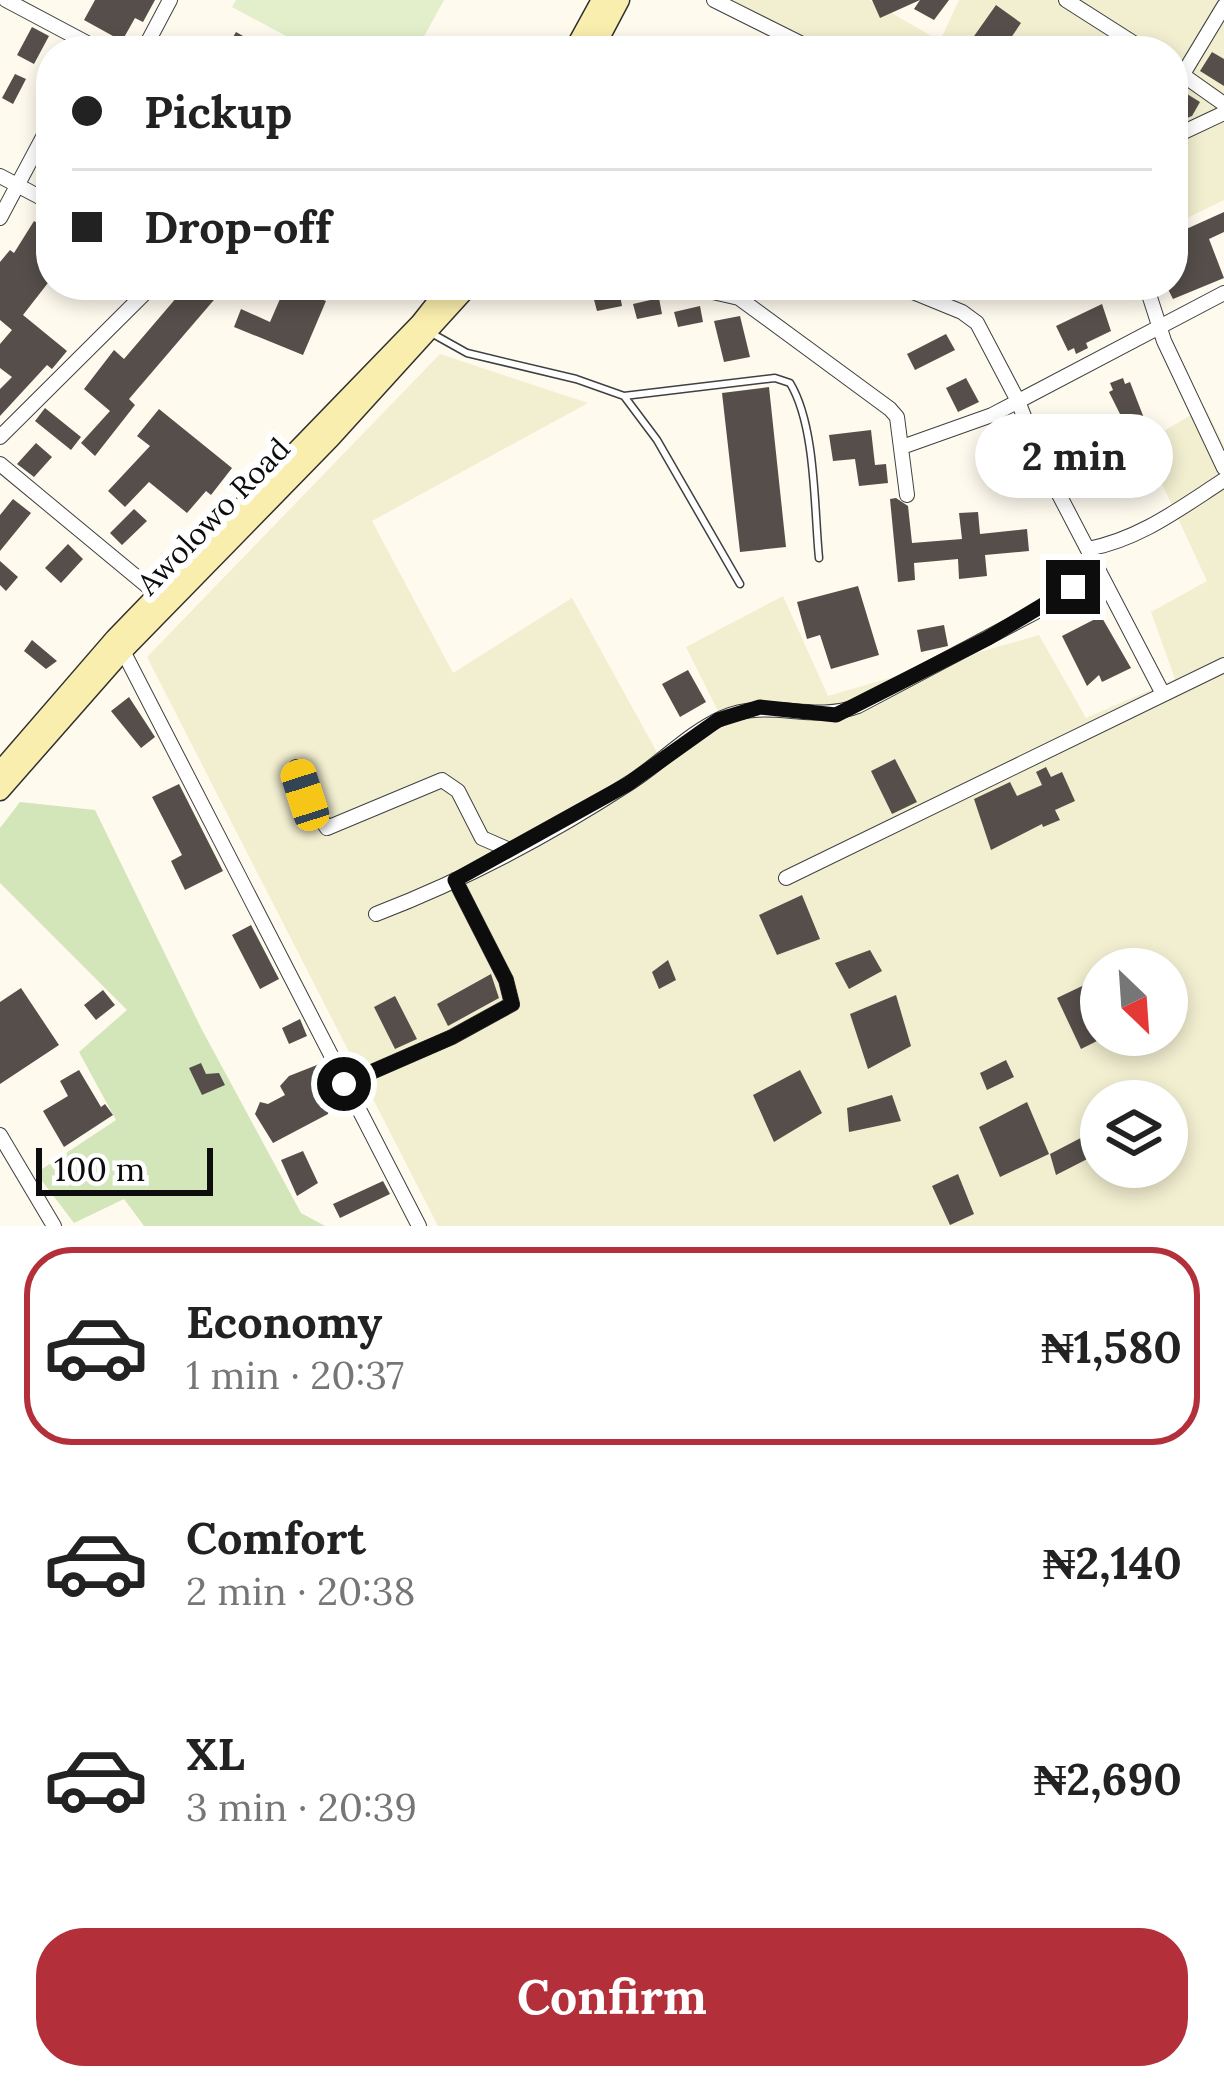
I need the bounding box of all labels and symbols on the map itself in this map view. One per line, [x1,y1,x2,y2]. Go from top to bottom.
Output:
callout: 2 min [974,413,1172,497]
street label: Awolowo Road [128,430,297,603]
route end [1046,560,1100,614]
car [277,755,333,835]
north arrow [1080,948,1188,1056]
route start [317,1057,371,1111]
scale bar [36,1142,213,1195]

